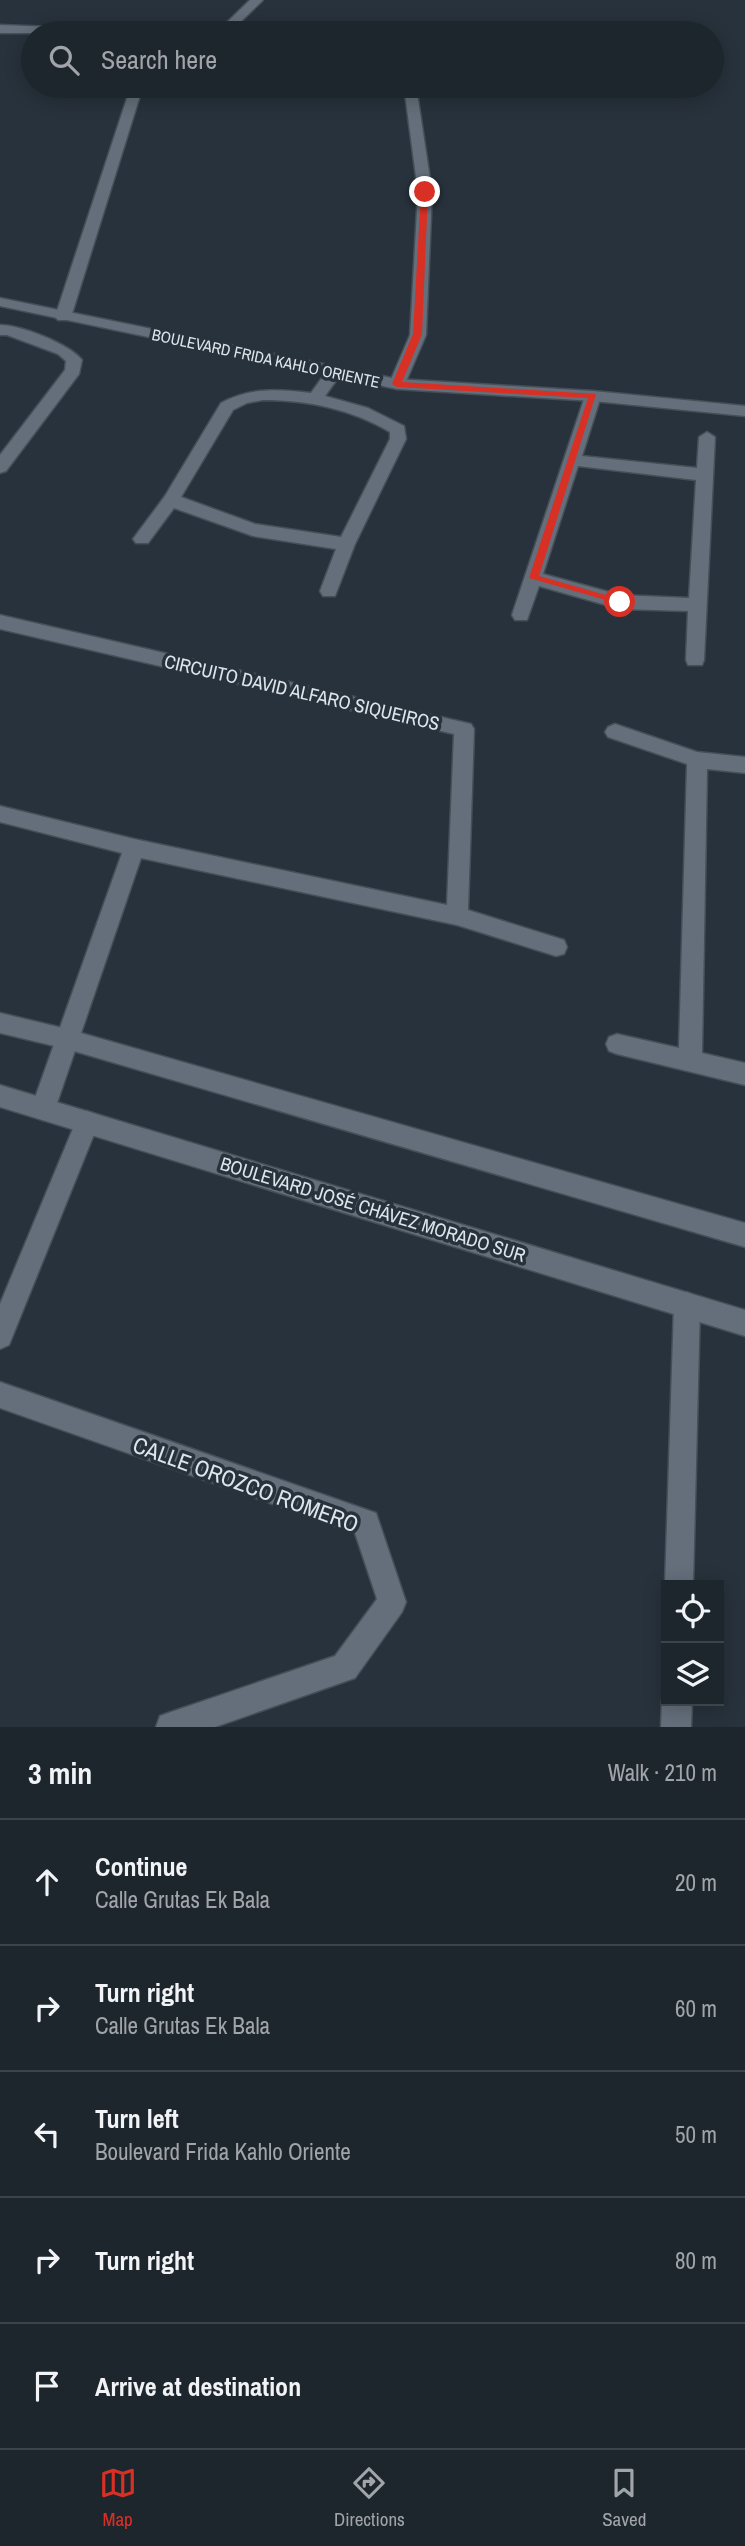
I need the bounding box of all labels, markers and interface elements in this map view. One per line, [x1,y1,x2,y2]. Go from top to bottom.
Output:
search box [21,21,724,98]
icon: search [45,41,83,79]
text: Search here [101,42,217,77]
route end [409,176,440,207]
street label: BOULEVARD FRIDA KAHLO ORIENTE [150,323,382,393]
route start [604,586,635,617]
street label: CIRCUITO DAVID ALFARO SIQUEIROS [162,648,442,736]
street label: BOULEVARD JOSÉ CHÁVEZ MORADO SUR [217,1150,529,1268]
street label: CALLE OROZCO ROMERO [129,1429,363,1539]
map controls [661,1580,724,1706]
button: locate [661,1580,724,1643]
button: layers [661,1643,724,1706]
text: 3 min [28,1753,92,1793]
text: Walk · 210 m [608,1757,717,1788]
text: Continue [95,1849,187,1884]
icon: ahead [28,1863,66,1901]
text: 20 m [675,1867,717,1898]
text: Calle Grutas Ek Bala [95,1884,270,1915]
text: Turn right [95,1975,194,2010]
icon: right [28,1989,66,2027]
text: 60 m [675,1993,717,2024]
text: Calle Grutas Ek Bala [95,2010,270,2041]
text: Turn left [95,2101,179,2136]
icon: left [28,2115,66,2153]
text: 50 m [675,2119,717,2150]
text: Boulevard Frida Kahlo Oriente [95,2136,351,2167]
icon: right [28,2241,66,2279]
text: Turn right [95,2243,194,2278]
text: 80 m [675,2245,717,2276]
icon: arrive [28,2367,66,2405]
text: Arrive at destination [95,2369,301,2404]
tab: Map [99,2464,137,2532]
tab: Directions [334,2464,405,2532]
tab: Saved [602,2464,646,2532]

